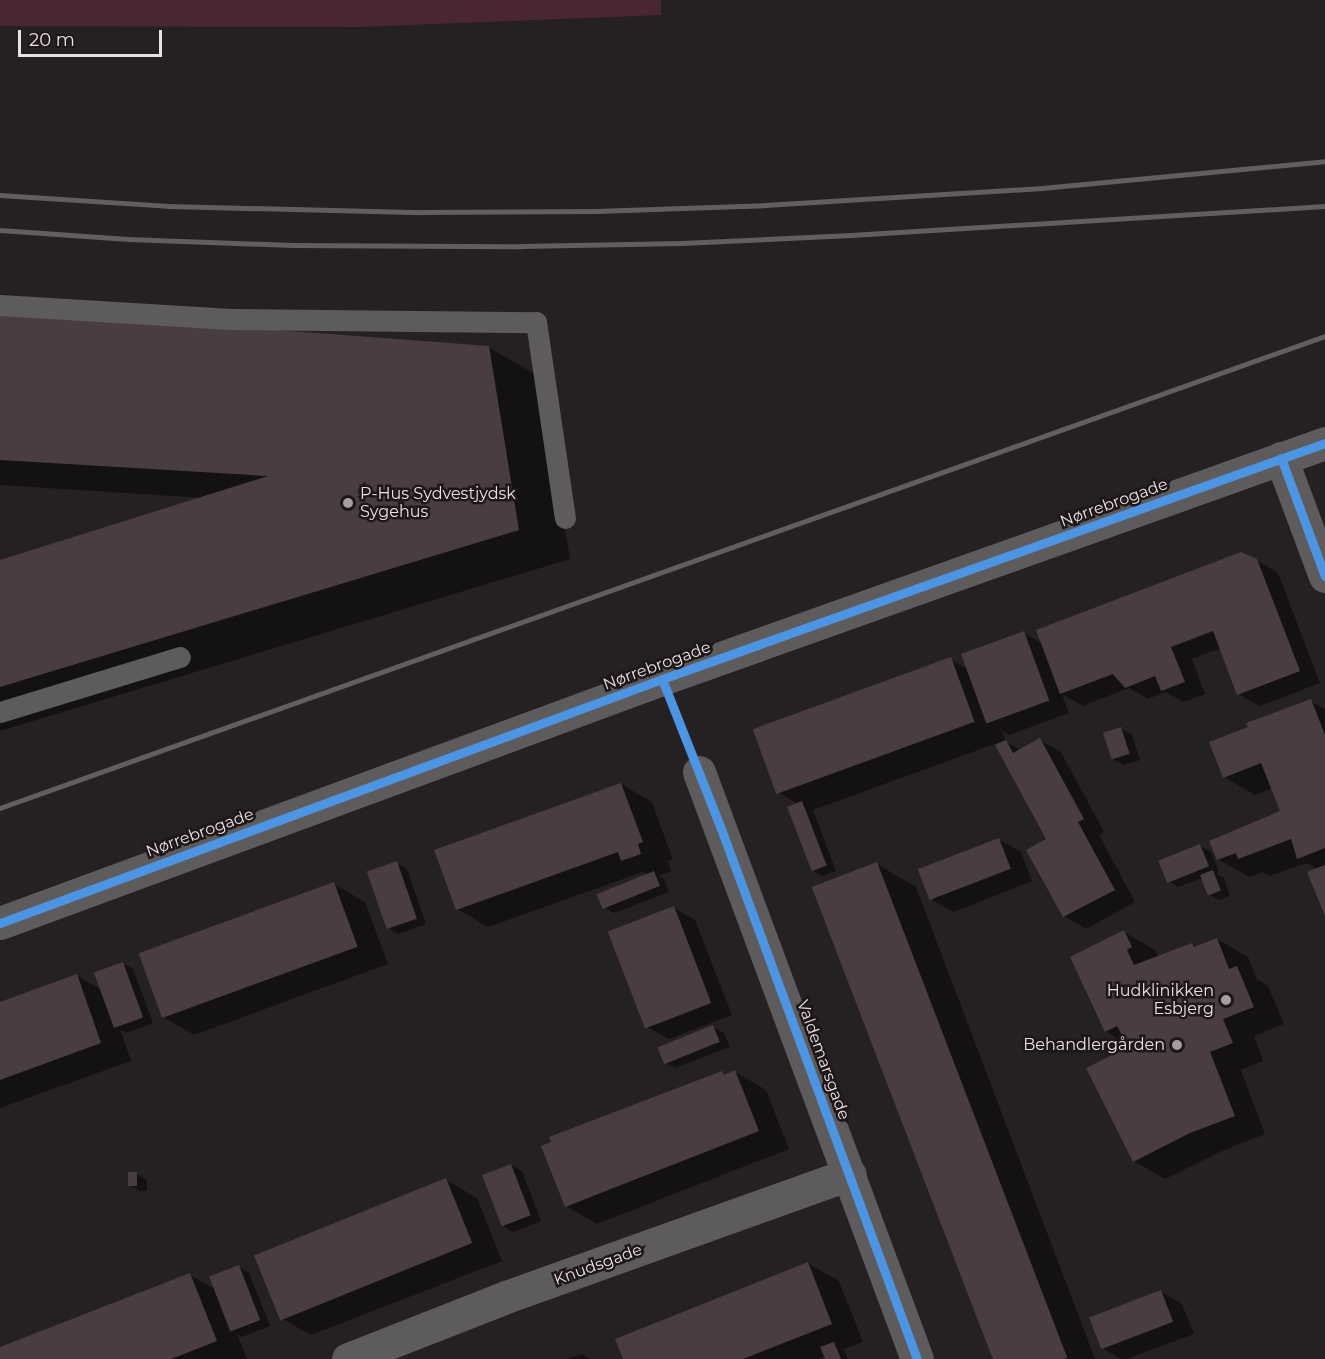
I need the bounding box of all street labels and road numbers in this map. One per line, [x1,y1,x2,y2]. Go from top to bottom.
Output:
street label: Nørrebrogade [1058,475,1170,531]
street label: Nørrebrogade [601,638,713,694]
street label: Nørrebrogade [144,805,256,861]
street label: Valdemarsgade [792,997,854,1123]
street label: Knudsgade [551,1240,645,1290]

